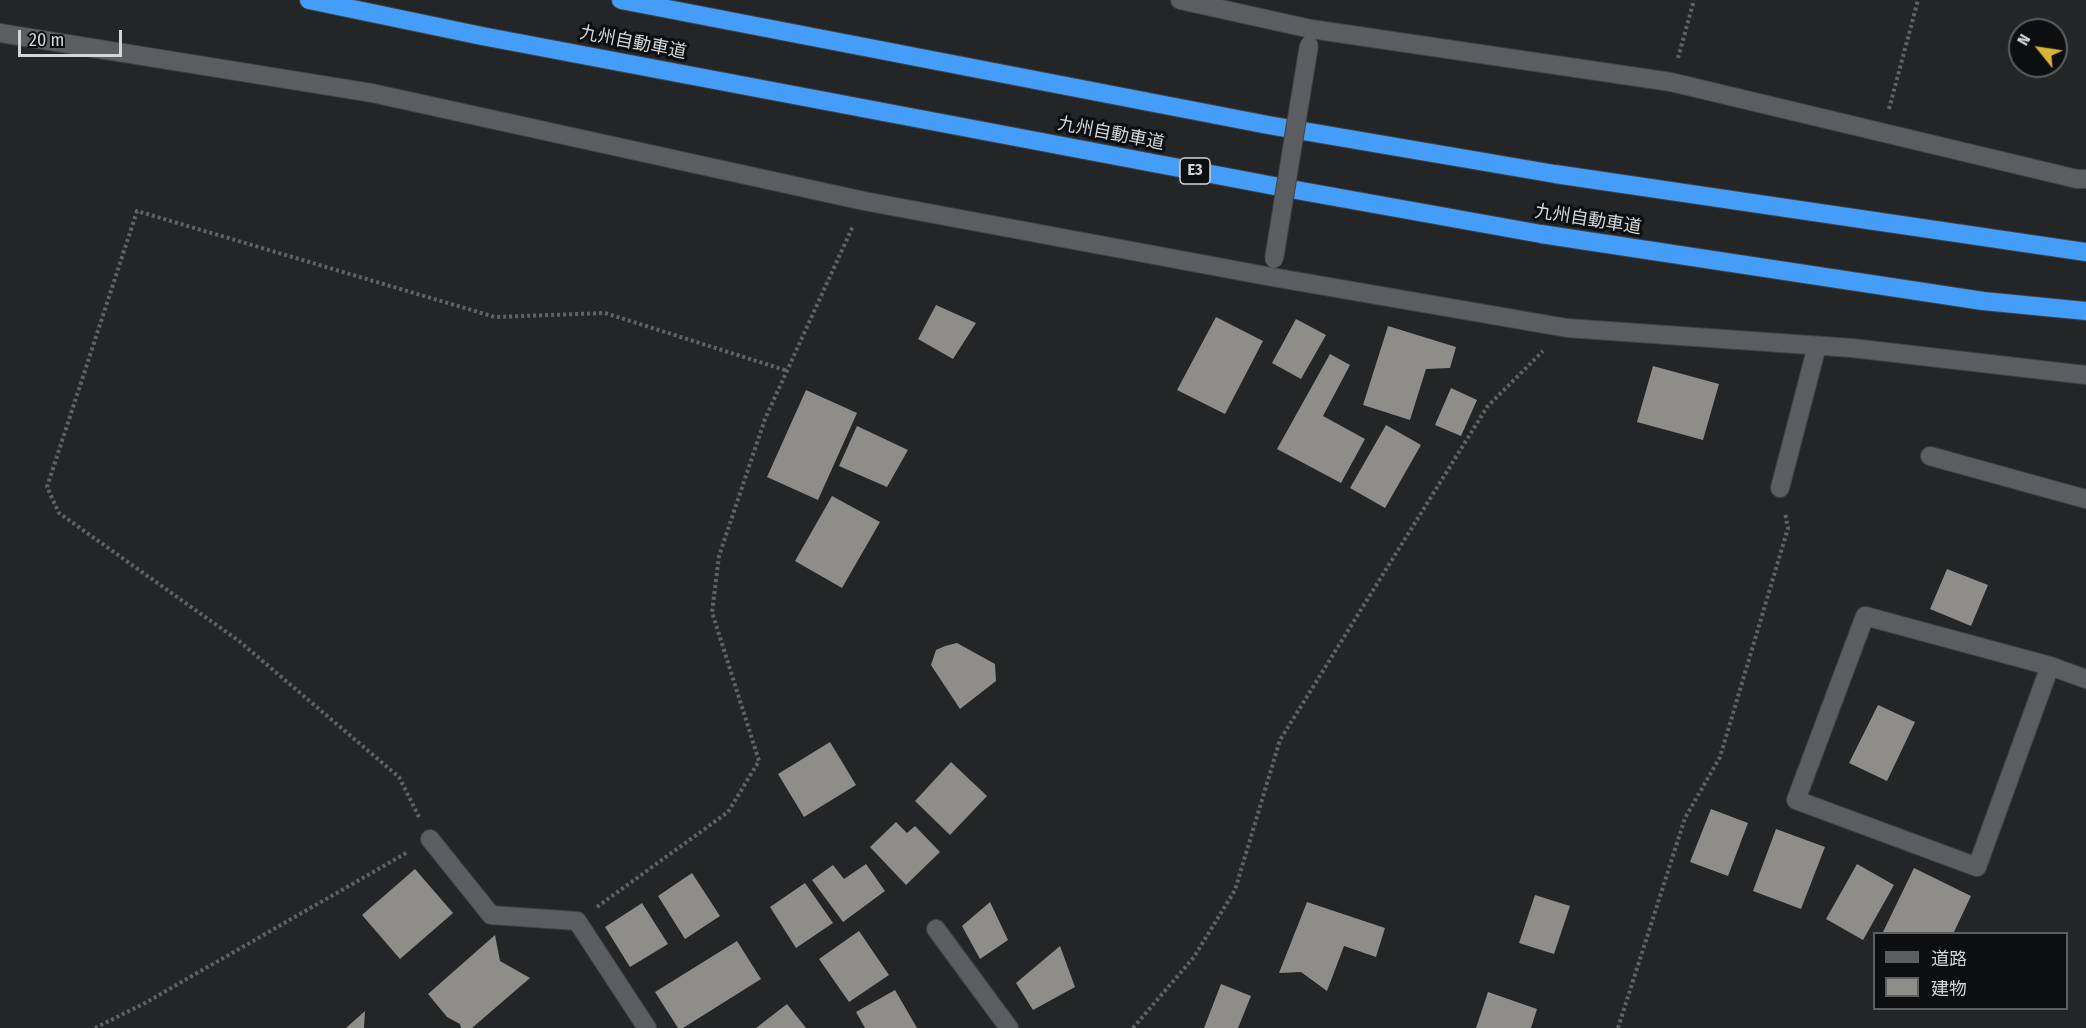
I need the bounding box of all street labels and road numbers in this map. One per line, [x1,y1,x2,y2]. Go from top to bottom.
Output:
street label: 九州自動車道 [578,22,688,64]
street label: 九州自動車道 [1056,113,1166,155]
road number: E3 [1180,158,1210,184]
street label: 九州自動車道 [1533,201,1643,239]

